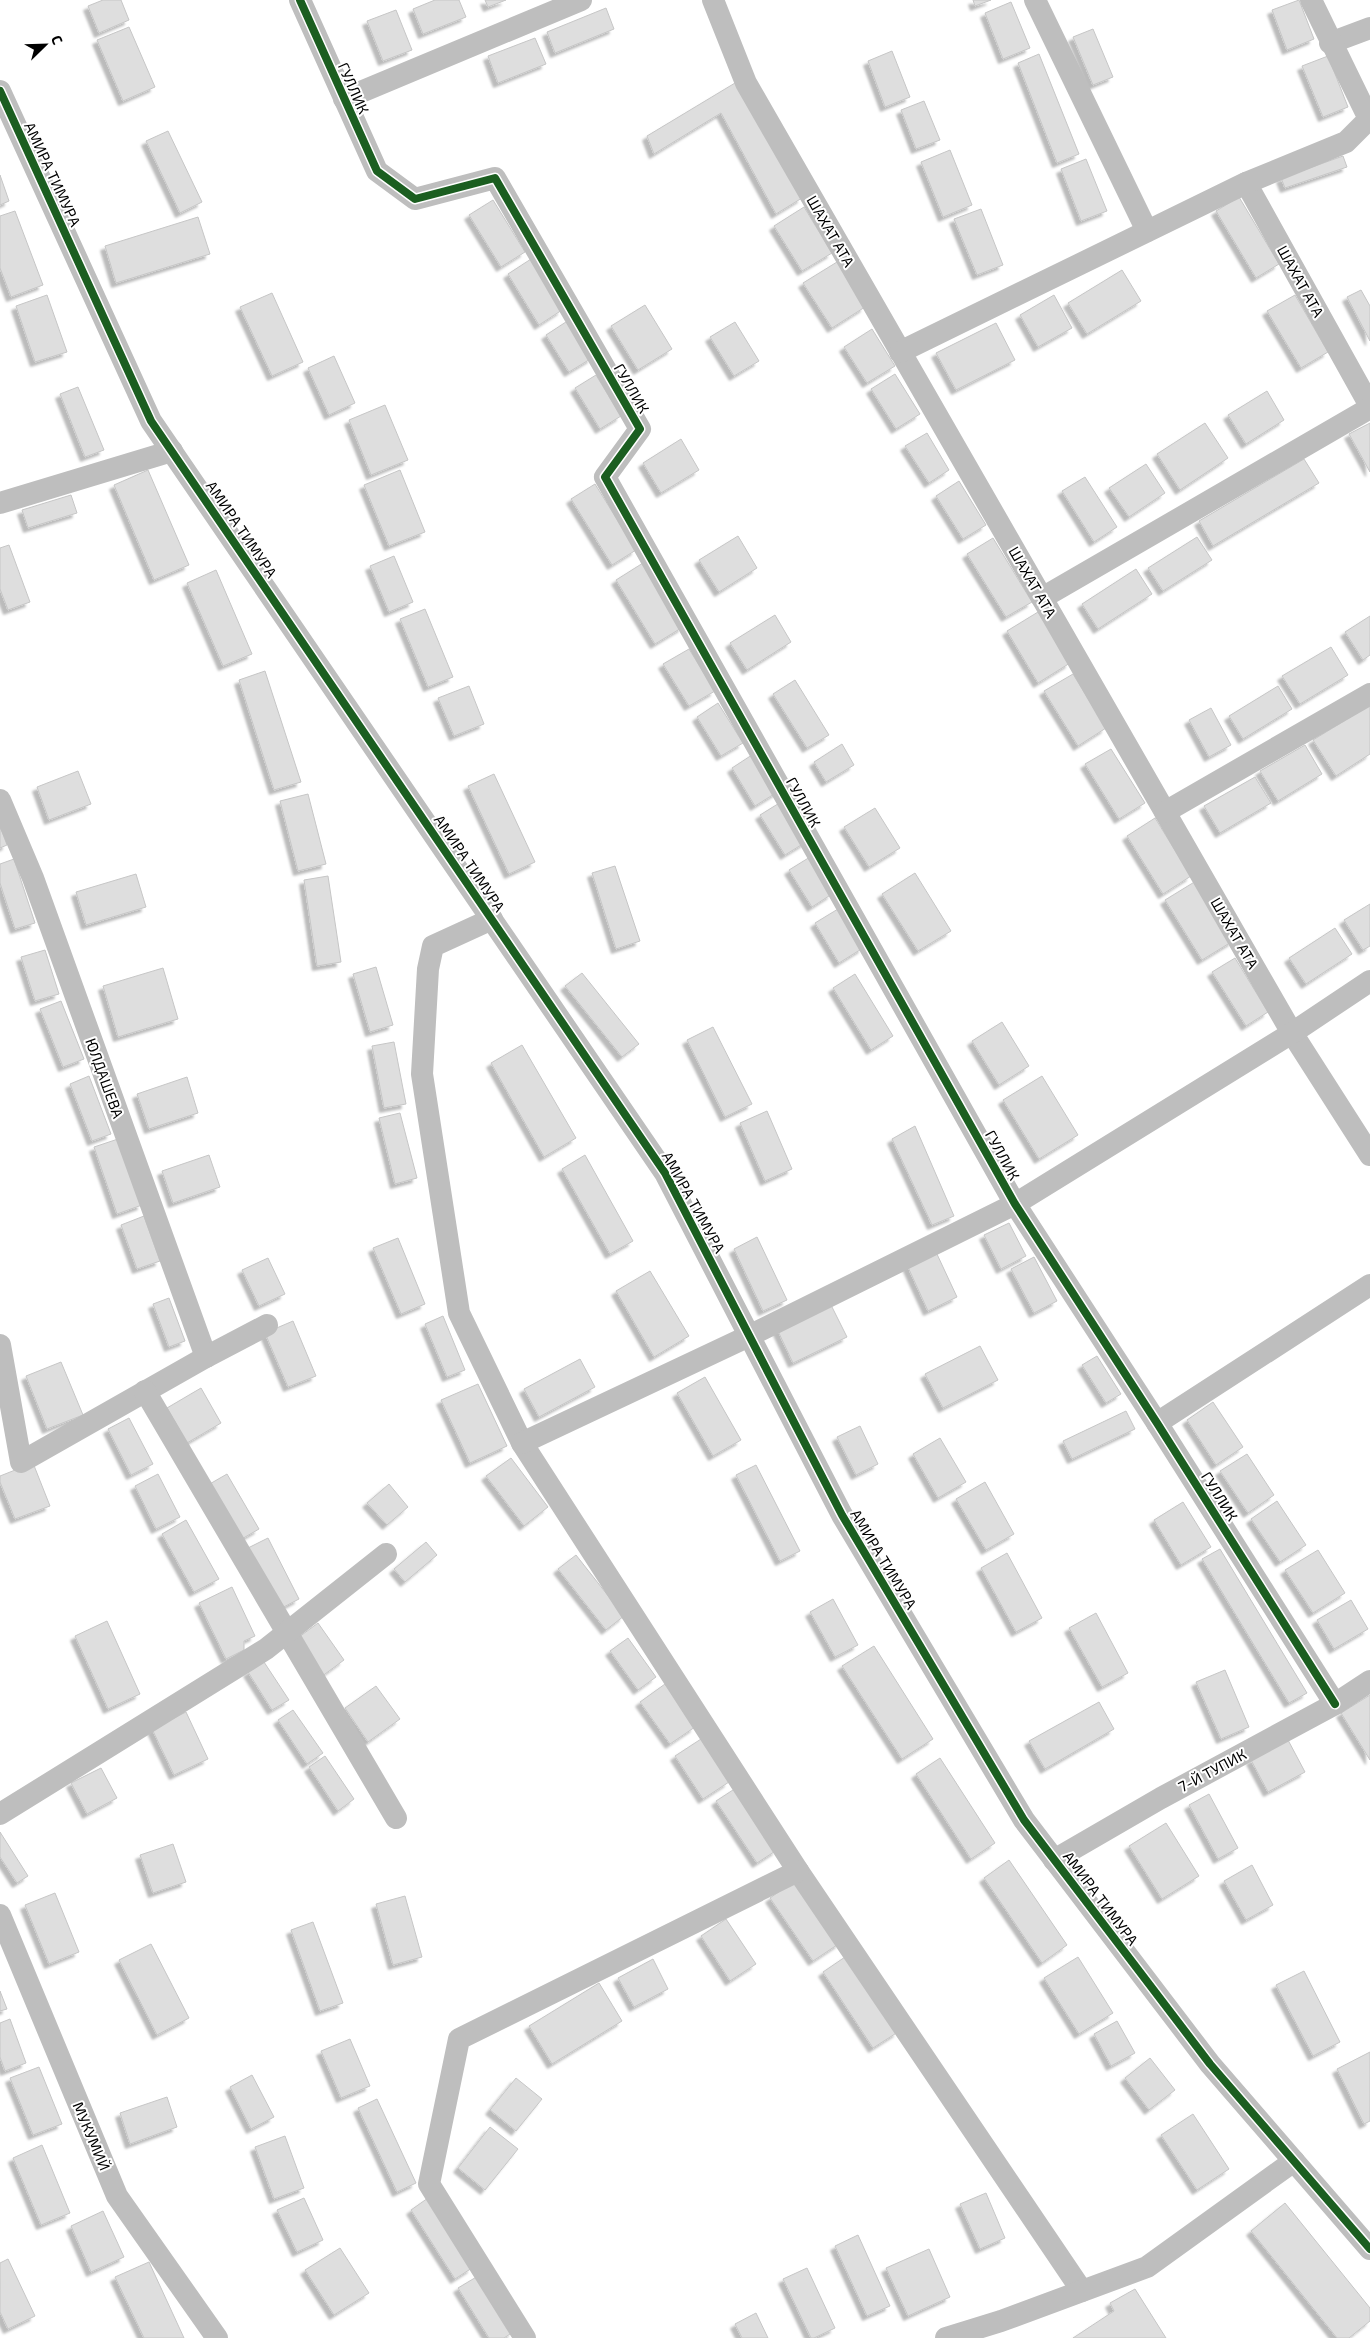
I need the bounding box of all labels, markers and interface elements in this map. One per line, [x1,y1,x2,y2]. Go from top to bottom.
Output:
north arrow [20,20,70,70]
text: С [48,33,67,47]
street label: ГУЛЛИК [335,59,373,117]
street label: АМИРА ТИМУРА [21,119,85,230]
street label: ШАХАТ АТА [803,192,859,270]
street label: ШАХАТ АТА [1274,242,1328,321]
street label: ГУЛЛИК [611,360,653,416]
street label: АМИРА ТИМУРА [203,477,281,582]
street label: ШАХАТ АТА [1005,543,1061,621]
street label: ГУЛЛИК [783,774,825,830]
street label: АМИРА ТИМУРА [431,811,509,916]
street label: ШАХАТ АТА [1207,894,1263,972]
street label: ЮЛДАШЕВА [82,1035,128,1121]
street label: ГУЛЛИК [982,1127,1024,1183]
street label: АМИРА ТИМУРА [659,1148,730,1256]
street label: ГУЛЛИК [1198,1468,1242,1524]
street label: АМИРА ТИМУРА [847,1506,921,1613]
street label: 7-Й ТУПИК [1175,1745,1249,1795]
street label: АМИРА ТИМУРА [1060,1847,1143,1949]
street label: МУКУМИЙ [69,2099,115,2173]

